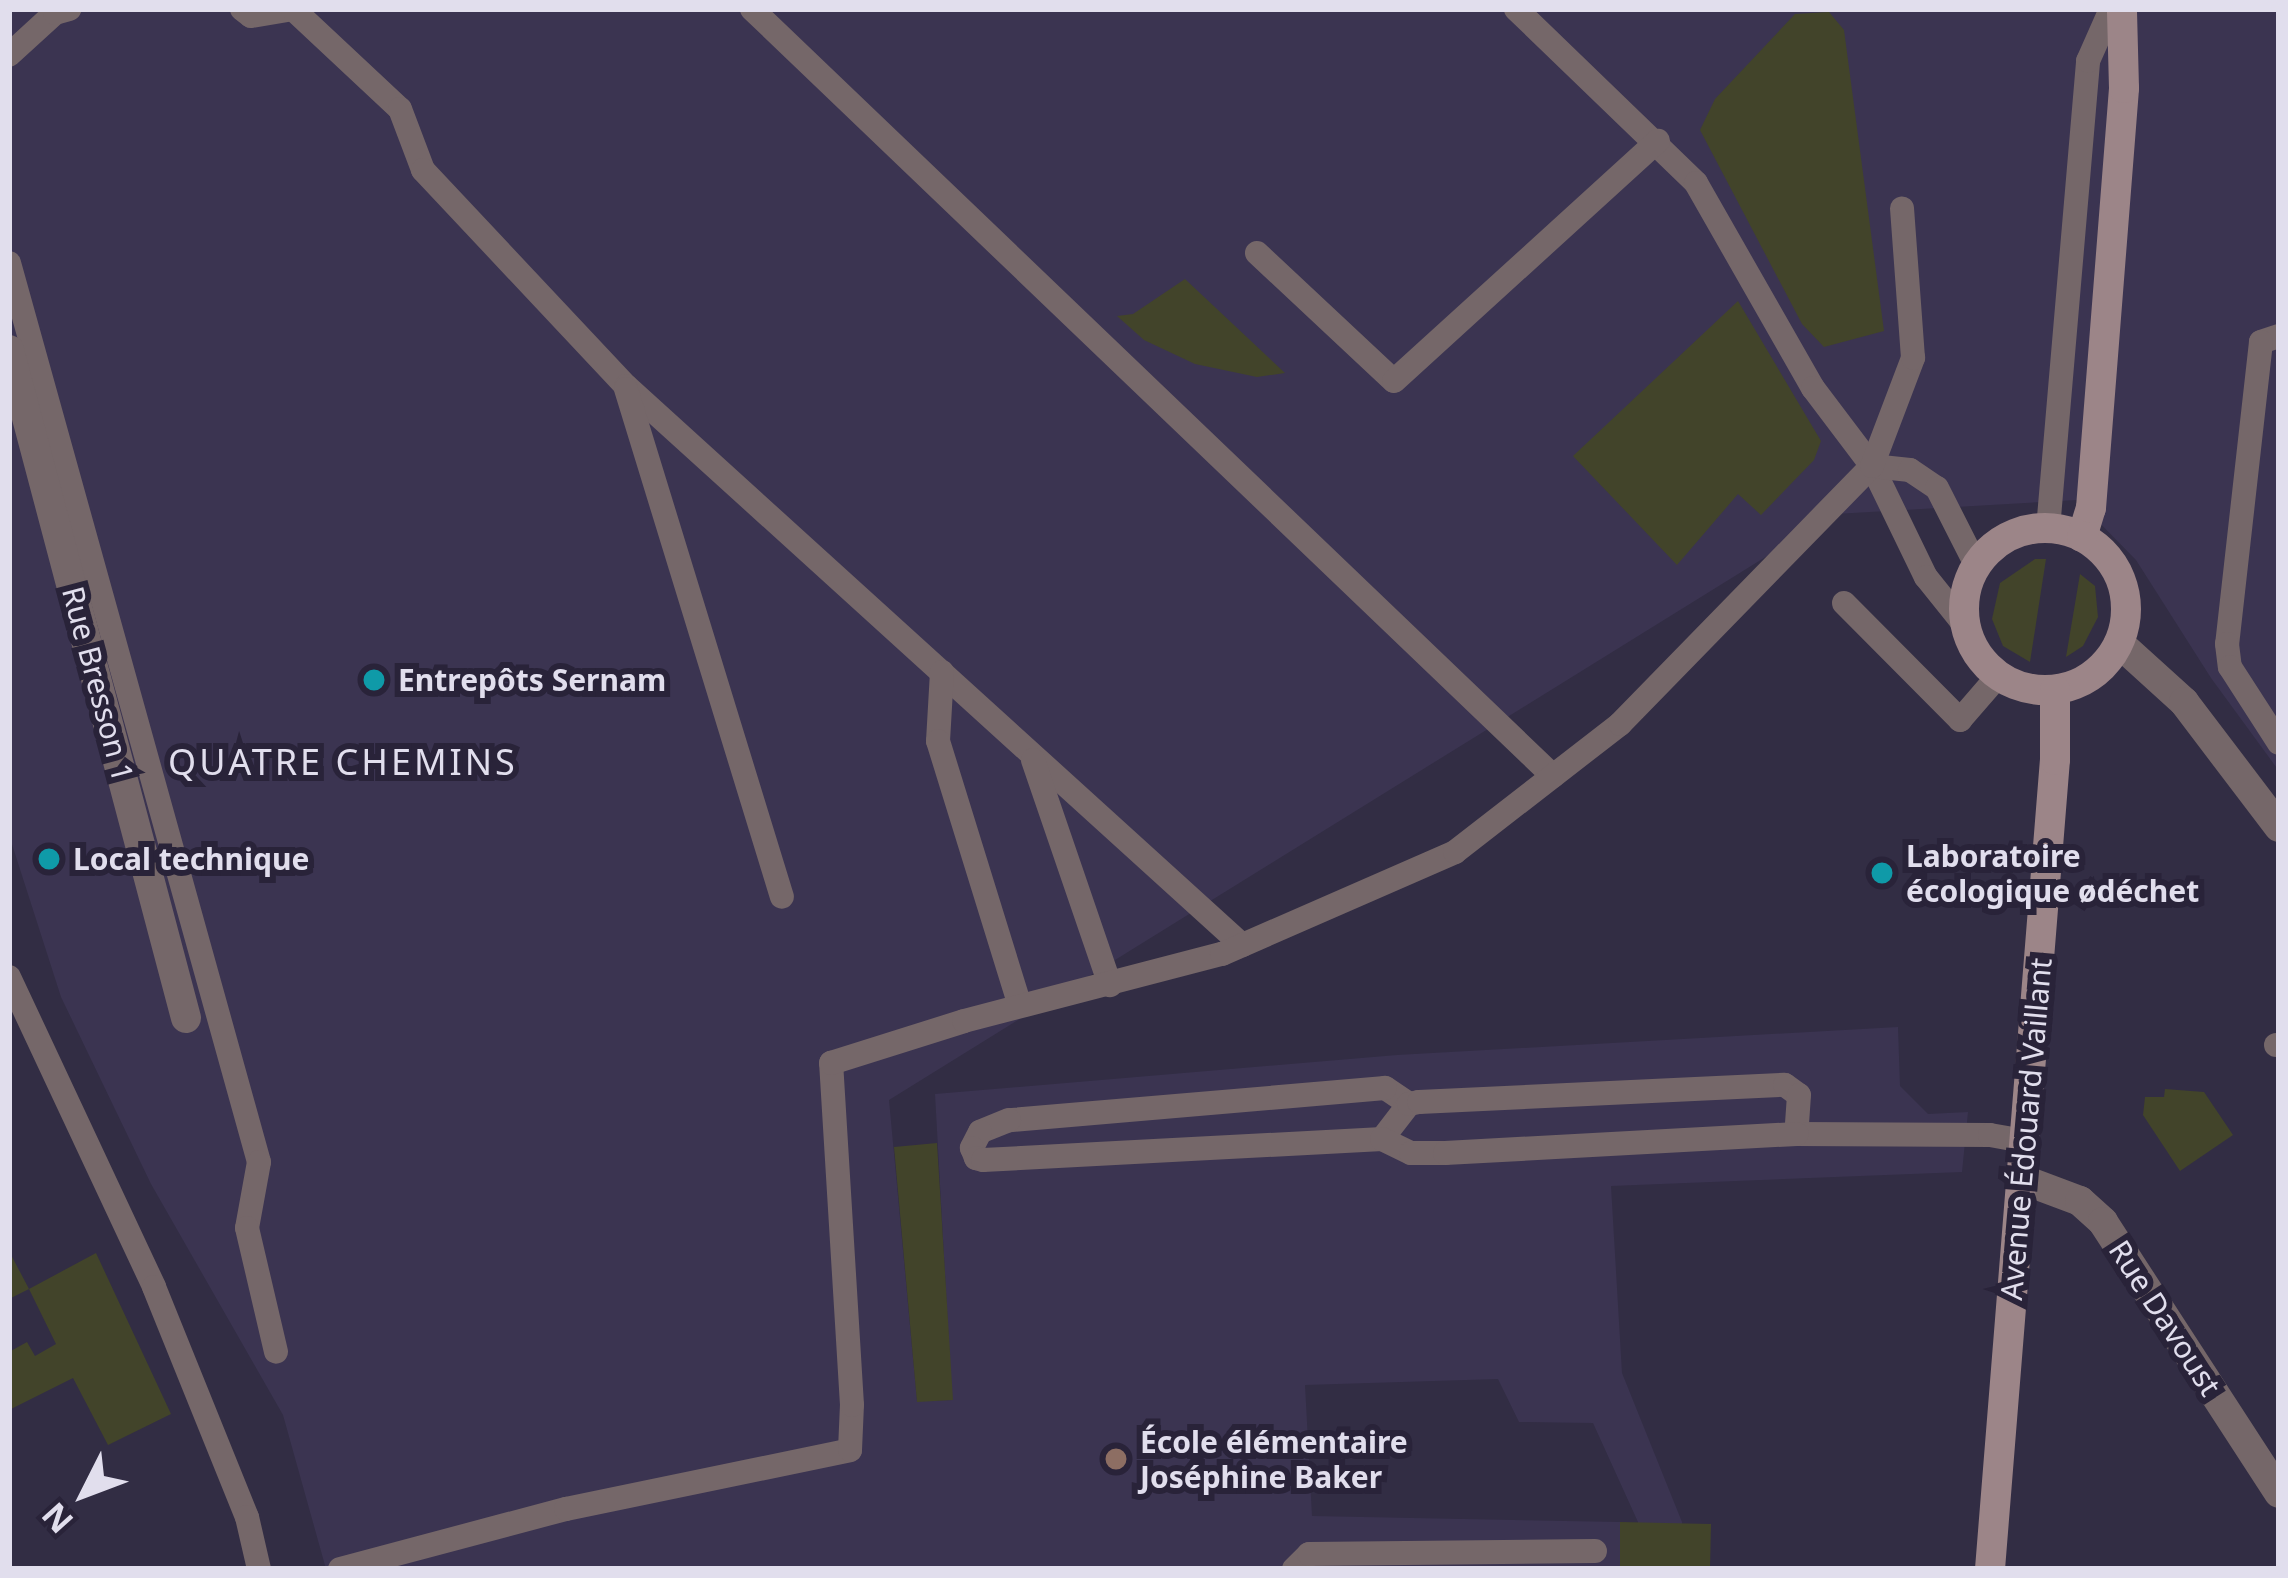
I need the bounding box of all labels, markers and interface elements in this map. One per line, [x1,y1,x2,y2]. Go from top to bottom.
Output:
street label: Rue Bresson 1 [55,582,141,786]
place label: Entrepôts Sernam [398,662,666,698]
marker: Entrepôts Sernam [361,667,387,693]
district label: QUATRE CHEMINS [168,740,518,784]
place label: Laboratoire écologique ødéchet [1906,838,2199,908]
place label: Local technique [73,841,309,877]
marker: Local technique [36,846,62,872]
marker: Laboratoire écologique ødéchet [1869,860,1895,886]
street label: Avenue Édouard Vaillant [1993,956,2059,1302]
street label: Rue Davoust [2101,1234,2229,1402]
place label: École élémentaire Joséphine Baker [1140,1424,1408,1494]
north arrow [24,1434,144,1554]
marker: École élémentaire Joséphine Baker [1103,1446,1129,1472]
text: N [31,1493,83,1543]

